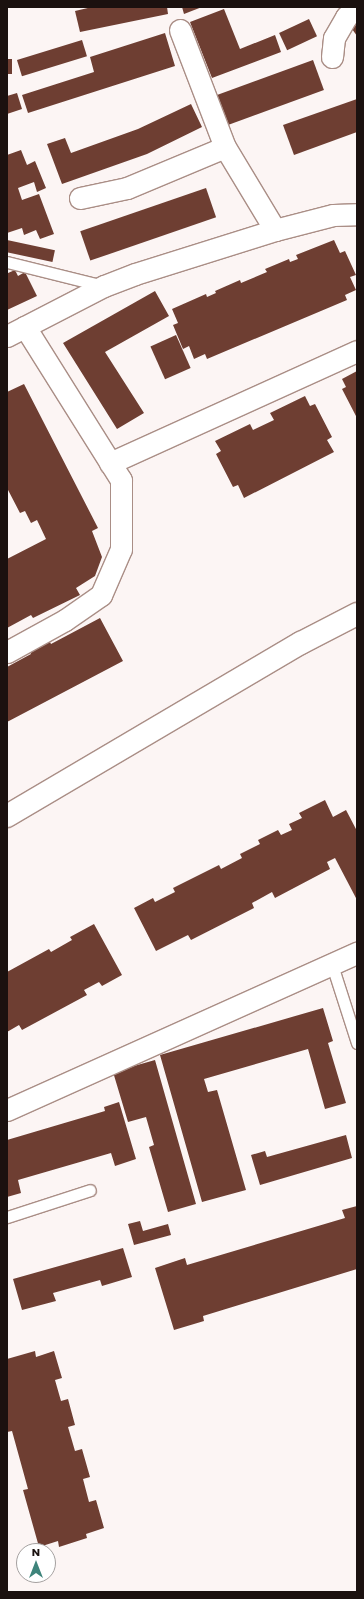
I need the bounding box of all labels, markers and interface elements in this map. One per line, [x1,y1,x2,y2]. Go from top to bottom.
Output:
north arrow [16,1543,56,1583]
text: N [32,1544,40,1560]

